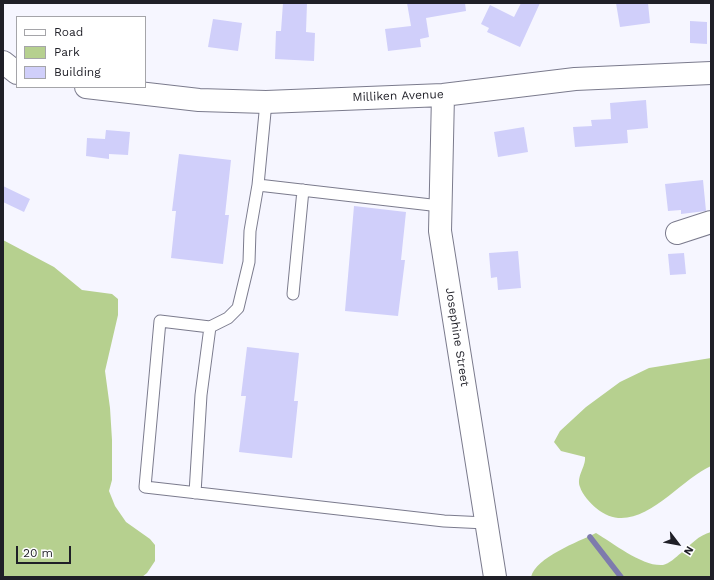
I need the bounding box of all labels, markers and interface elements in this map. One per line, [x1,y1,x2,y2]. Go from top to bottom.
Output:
legend [16,16,146,88]
text: Road [54,25,83,39]
text: Park [54,45,80,59]
text: Building [54,65,101,79]
street label: Milliken Avenue [352,87,444,105]
street label: Josephine Street [442,287,472,387]
north arrow [658,524,698,564]
scale bar [18,538,73,564]
text: N [681,544,696,558]
text: 20 m [23,546,53,560]

